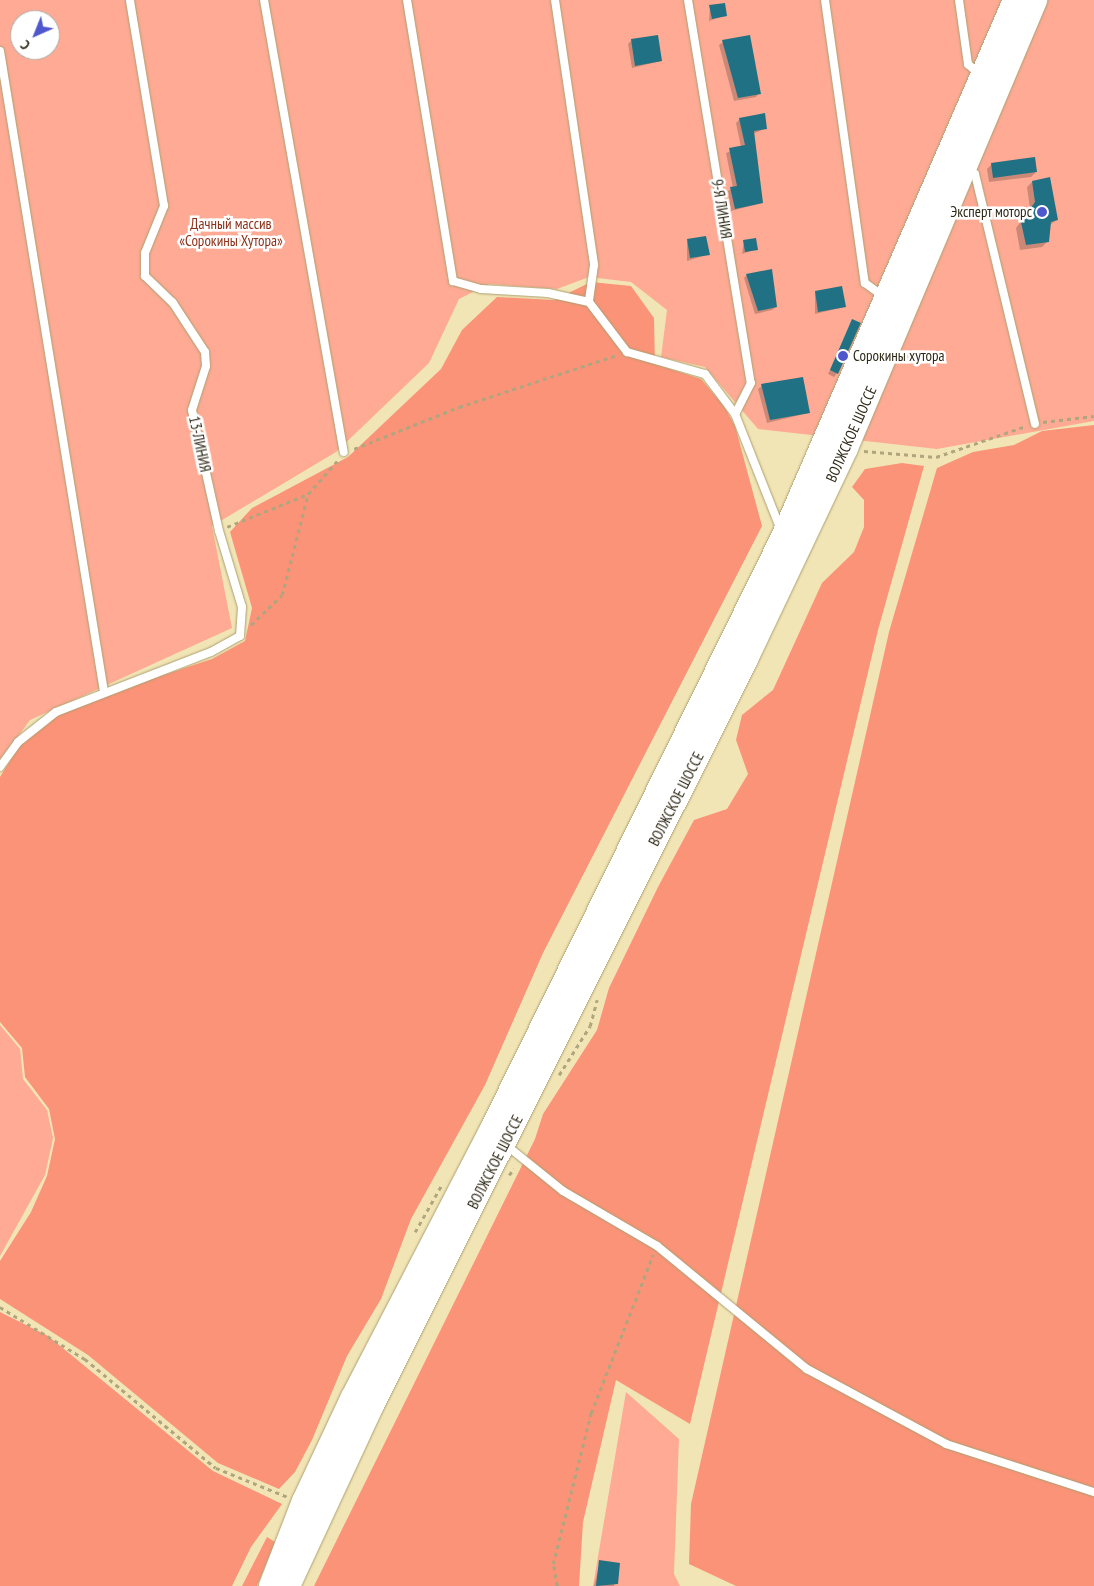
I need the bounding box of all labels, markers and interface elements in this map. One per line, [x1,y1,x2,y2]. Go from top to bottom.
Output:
north arrow [10,10,60,60]
text: С [17,36,34,54]
street label: 9-Я ЛИНИЯ [708,178,736,240]
place label: Эксперт моторс [950,203,1032,221]
marker: Эксперт моторс [1036,206,1048,218]
park label: Дачный массив «Сорокины Хутора» [179,214,283,249]
place label: Сорокины хутора [853,347,944,365]
marker: Сорокины хутора [837,350,849,362]
street label: ВОЛЖСКОЕ ШОССЕ [822,383,880,485]
street label: 13-ЛИНИЯ [185,414,215,474]
street label: ВОЛЖСКОЕ ШОССЕ [645,749,707,849]
street label: ВОЛЖСКОЕ ШОССЕ [464,1112,526,1212]

